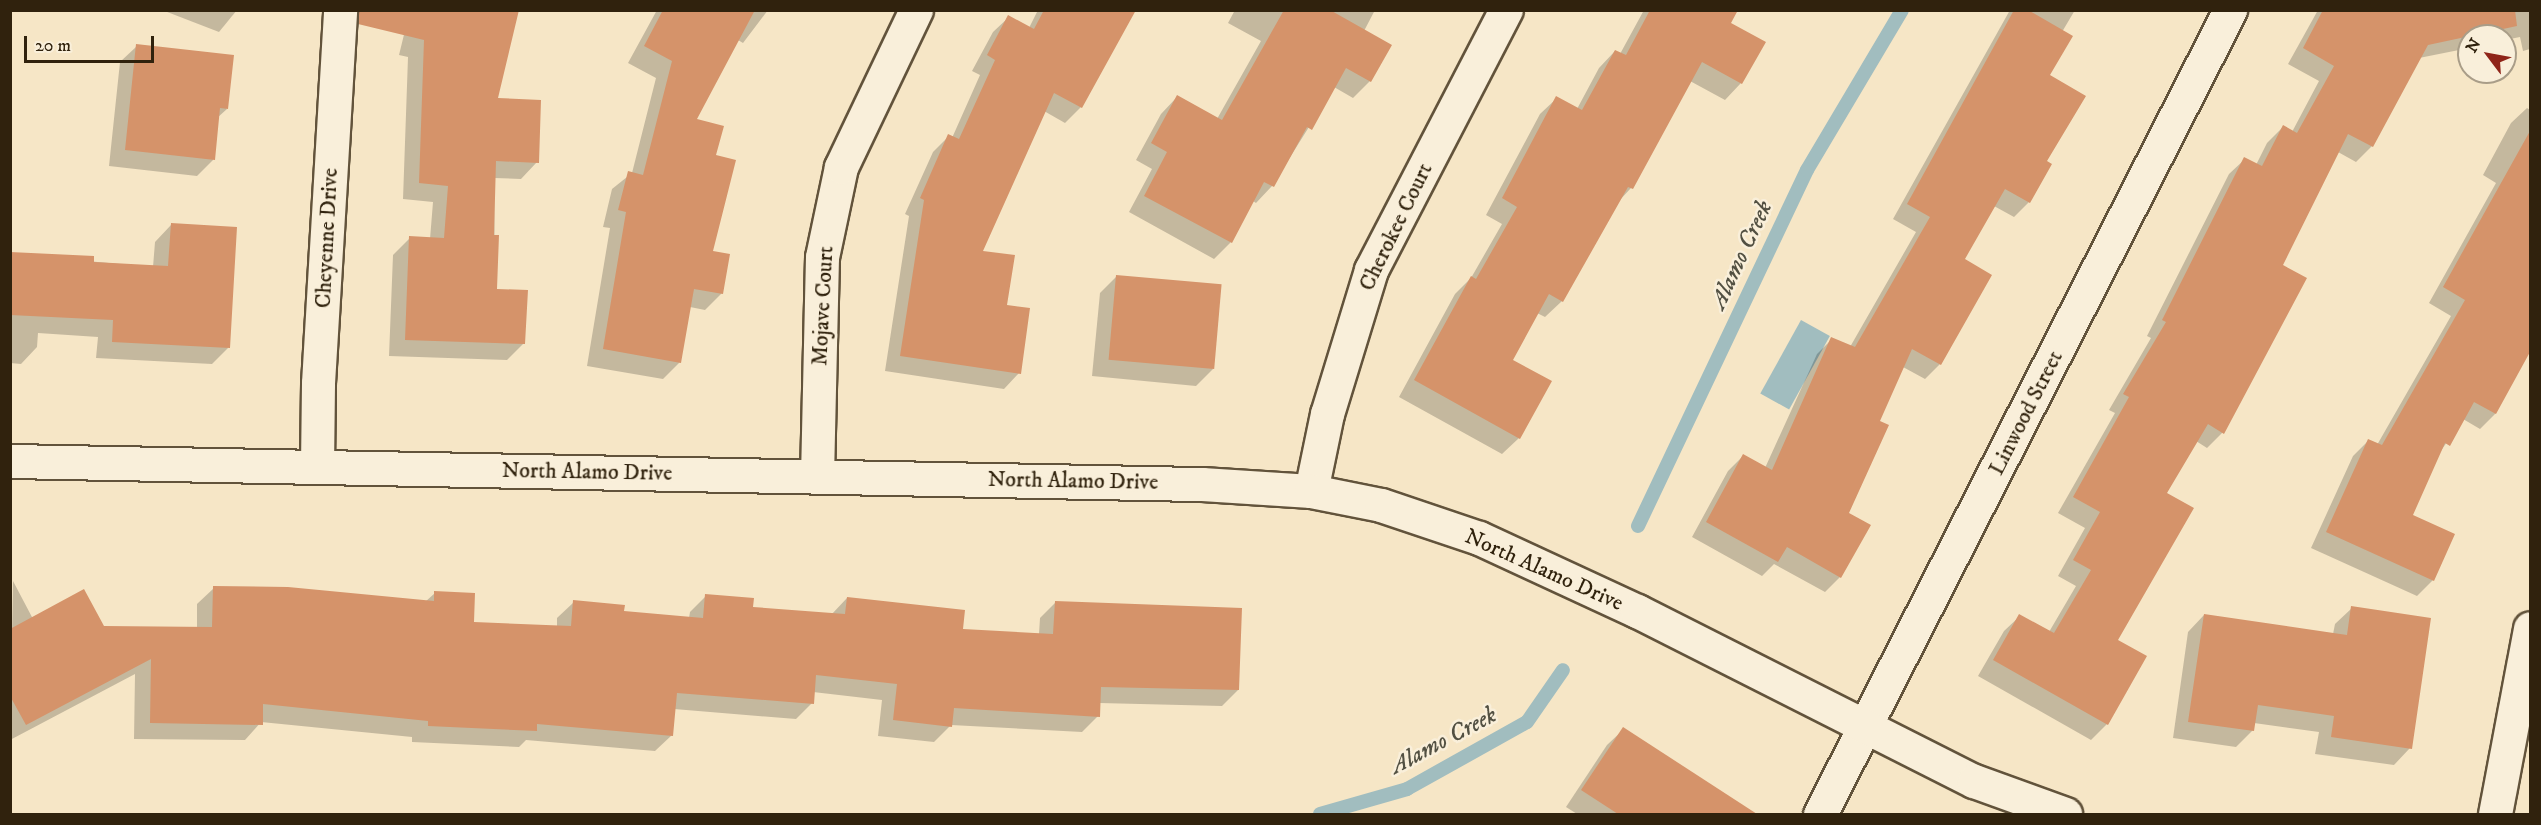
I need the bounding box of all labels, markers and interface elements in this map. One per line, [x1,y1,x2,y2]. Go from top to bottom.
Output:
scale bar [27,24,158,62]
north arrow [2457,24,2517,84]
text: 20 m [35,35,71,57]
text: N [2461,35,2485,56]
street label: Cherokee Court [1354,159,1438,295]
street label: Cheyenne Drive [310,167,344,309]
water label: Alamo Creek [1705,196,1779,314]
street label: Mojave Court [807,246,839,366]
street label: Linwood Street [1983,346,2069,480]
street label: North Alamo Drive [502,457,672,487]
street label: North Alamo Drive [988,466,1158,496]
street label: North Alamo Drive [1461,523,1627,617]
water label: Alamo Creek [1386,701,1502,781]

